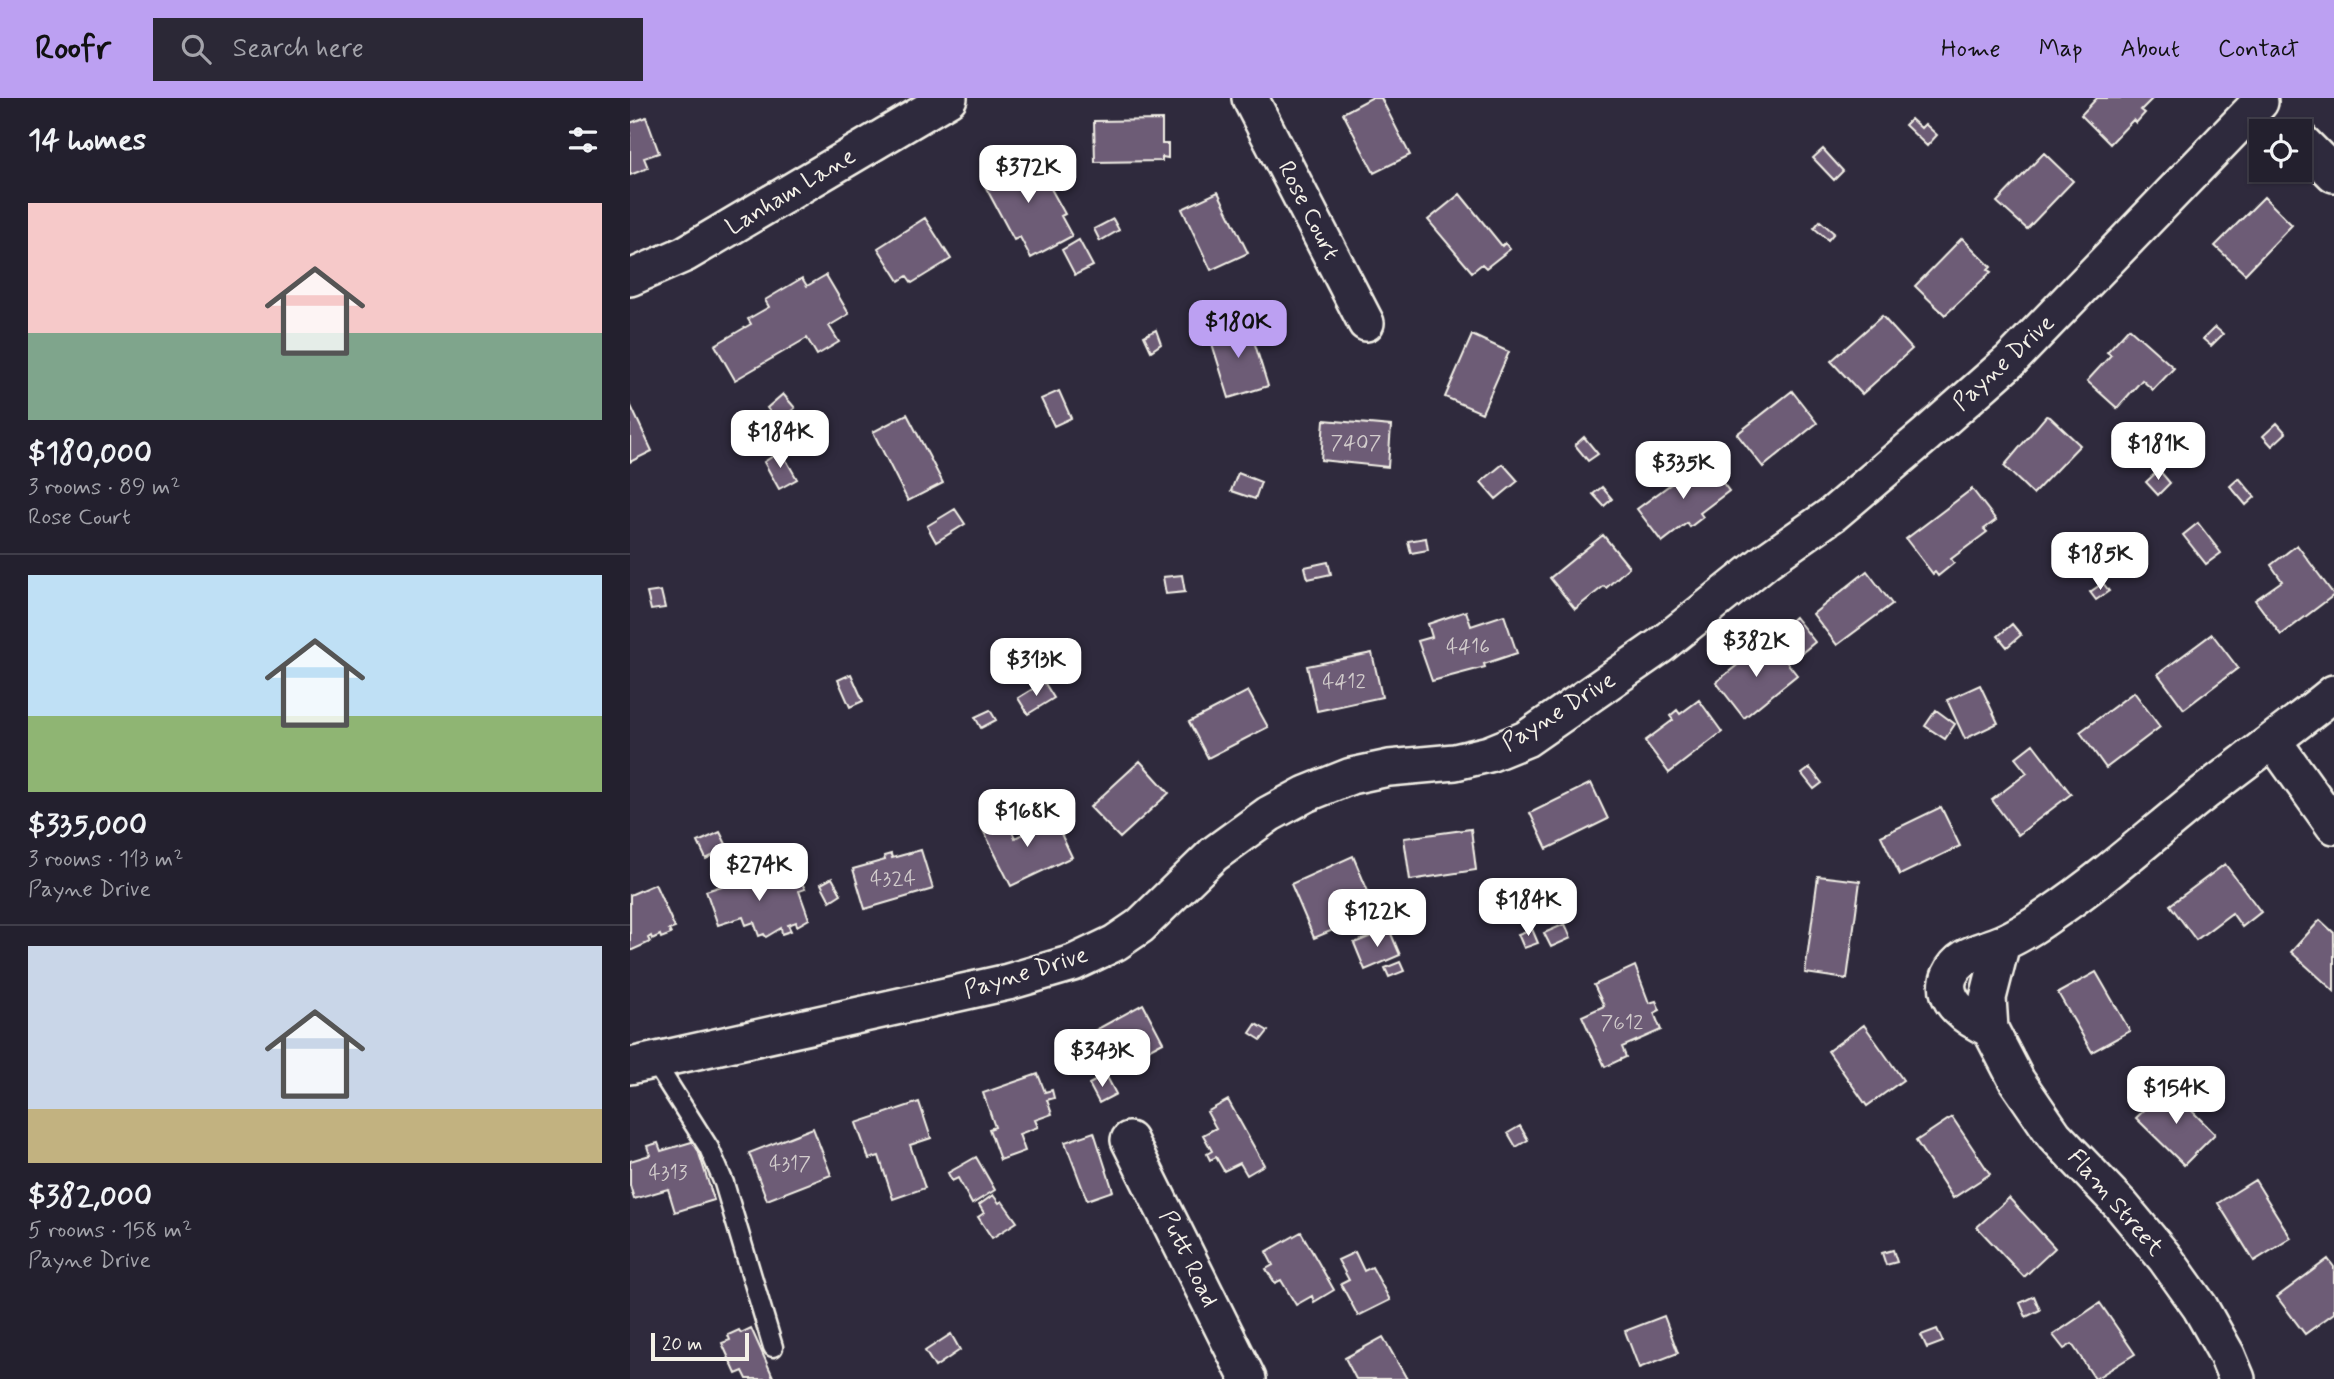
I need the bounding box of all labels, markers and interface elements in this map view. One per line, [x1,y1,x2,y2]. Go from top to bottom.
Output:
search box [153,18,643,81]
text: Roofr [35,27,111,71]
icon: search [177,30,215,68]
text: Search here [233,32,364,66]
text: Home [1941,34,2001,65]
text: Map [2039,34,2083,65]
text: About [2121,34,2180,65]
text: Contact [2218,34,2299,65]
map controls [2249,119,2312,182]
button: locate [2249,119,2312,182]
text: 14 homes [28,121,146,160]
icon: filters [564,121,602,159]
street label: Lanham Lane [720,141,862,243]
pin: $372K [979,146,1077,205]
text: $372K [995,153,1061,183]
street label: Rose Court [1270,156,1346,266]
icon: home [252,248,378,374]
pin: $180K [1189,300,1287,360]
text: $180K [1205,308,1271,338]
street label: Payne Drive [1947,308,2062,418]
pin: $184K [731,410,829,470]
text: $184K [747,418,813,448]
pin: $181K [2109,422,2207,482]
house number: 7407 [1331,429,1382,457]
text: $181K [2127,430,2189,460]
text: $180,000 [28,434,152,473]
pin: $335K [1634,442,1732,501]
text: $335K [1652,449,1714,479]
text: 3 rooms · 89 m² [28,473,180,503]
text: Rose Court [28,503,131,533]
pin: $185K [2051,532,2149,592]
text: $185K [2067,540,2133,570]
icon: home [252,620,378,746]
pin: $382K [1707,620,1805,679]
text: $382K [1723,627,1789,657]
house number: 4416 [1446,633,1490,661]
pin: $313K [987,638,1085,698]
text: $313K [1006,646,1066,676]
street label: Payne Drive [1496,665,1622,759]
house number: 4412 [1322,668,1366,696]
pin: $168K [978,790,1076,849]
text: $168K [994,797,1060,827]
text: $335,000 [28,806,147,845]
pin: $274K [710,844,808,903]
text: 3 rooms · 113 m² [28,845,183,875]
text: $274K [726,851,792,881]
house number: 4324 [870,865,916,893]
text: Payne Drive [28,875,151,905]
pin: $184K [1479,878,1577,938]
text: $184K [1495,886,1561,916]
pin: $122K [1328,890,1426,949]
text: $122K [1344,897,1410,927]
street label: Payne Drive [960,939,1092,1007]
icon: home [252,991,378,1117]
house number: 7612 [1601,1009,1643,1037]
pin: $343K [1053,1030,1151,1089]
text: $343K [1070,1037,1134,1067]
pin: $154K [2127,1066,2225,1126]
text: $154K [2143,1074,2209,1104]
street label: Flam Street [2060,1143,2170,1263]
house number: 4317 [769,1150,811,1178]
house number: 4313 [649,1159,688,1187]
text: $382,000 [28,1177,152,1216]
street label: Putt Road [1151,1205,1225,1313]
text: 5 rooms · 158 m² [28,1216,192,1246]
text: Payne Drive [28,1246,151,1276]
scale bar [651,1330,749,1362]
text: 20 m [662,1332,702,1357]

